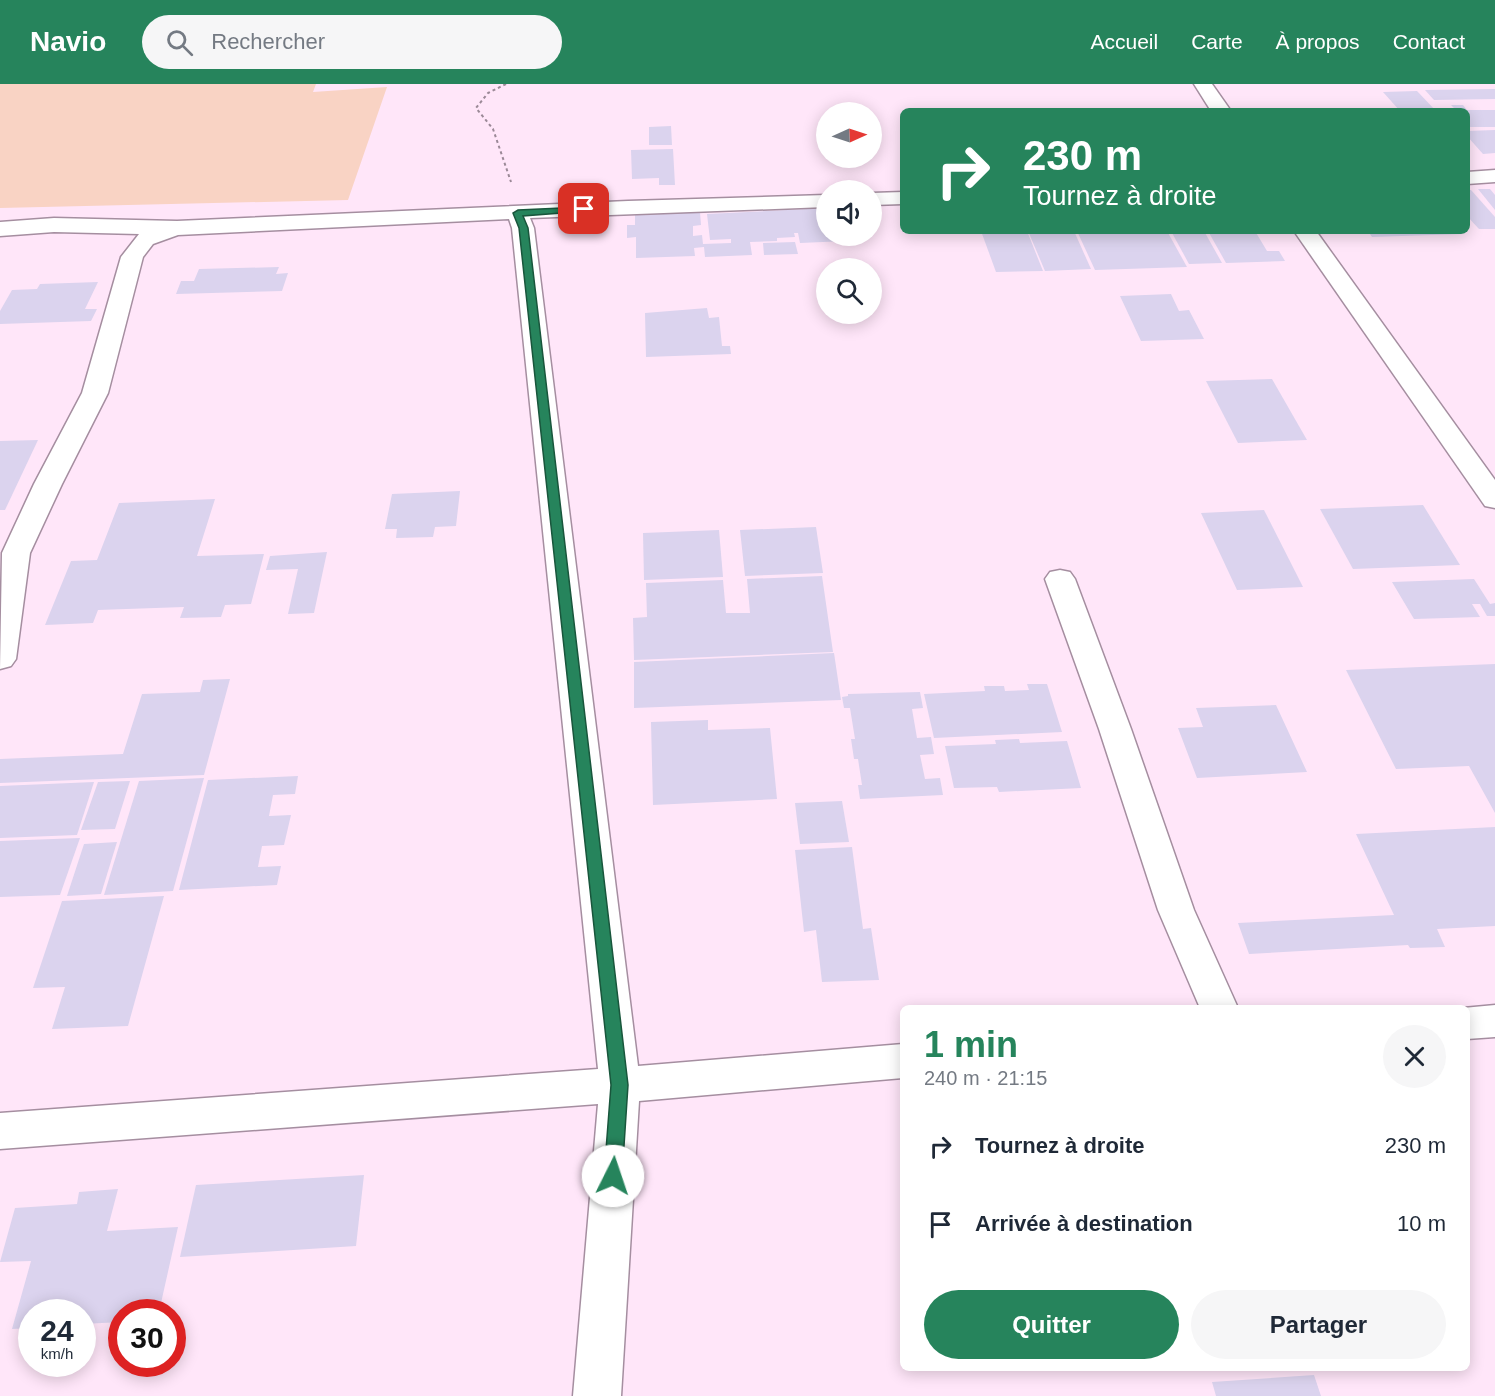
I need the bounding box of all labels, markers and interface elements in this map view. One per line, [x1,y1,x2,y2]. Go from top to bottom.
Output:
search box [142,15,562,69]
text: Navio [30,26,106,57]
icon: search [163,26,196,59]
text: Rechercher [211,29,325,54]
text: Accueil [1091,30,1158,53]
text: Carte [1191,30,1243,53]
text: À propos [1276,30,1360,53]
text: Contact [1393,30,1465,53]
north arrow [816,102,882,168]
map controls [816,102,882,324]
icon: right [924,132,1002,210]
text: 230 m [1023,132,1142,179]
button: sound [816,180,882,246]
text: Tournez à droite [1023,181,1217,211]
pin [558,183,609,234]
icon: arrive [567,192,600,225]
button: search [816,258,882,324]
text: 1 min [924,1024,1018,1065]
button: close [1383,1025,1446,1088]
text: 240 m · 21:15 [924,1067,1047,1089]
icon: right [924,1130,957,1163]
text: Tournez à droite [975,1133,1145,1158]
text: 230 m [1385,1133,1446,1158]
position arrow [581,1144,645,1208]
icon: arrive [924,1208,957,1241]
text: Arrivée à destination [975,1211,1193,1236]
text: 10 m [1397,1211,1446,1236]
button: Quitter [924,1290,1179,1359]
button: Partager [1191,1290,1446,1359]
speed limit sign: 30 [108,1299,186,1377]
text: 24 [40,1314,74,1347]
text: km/h [41,1345,73,1362]

